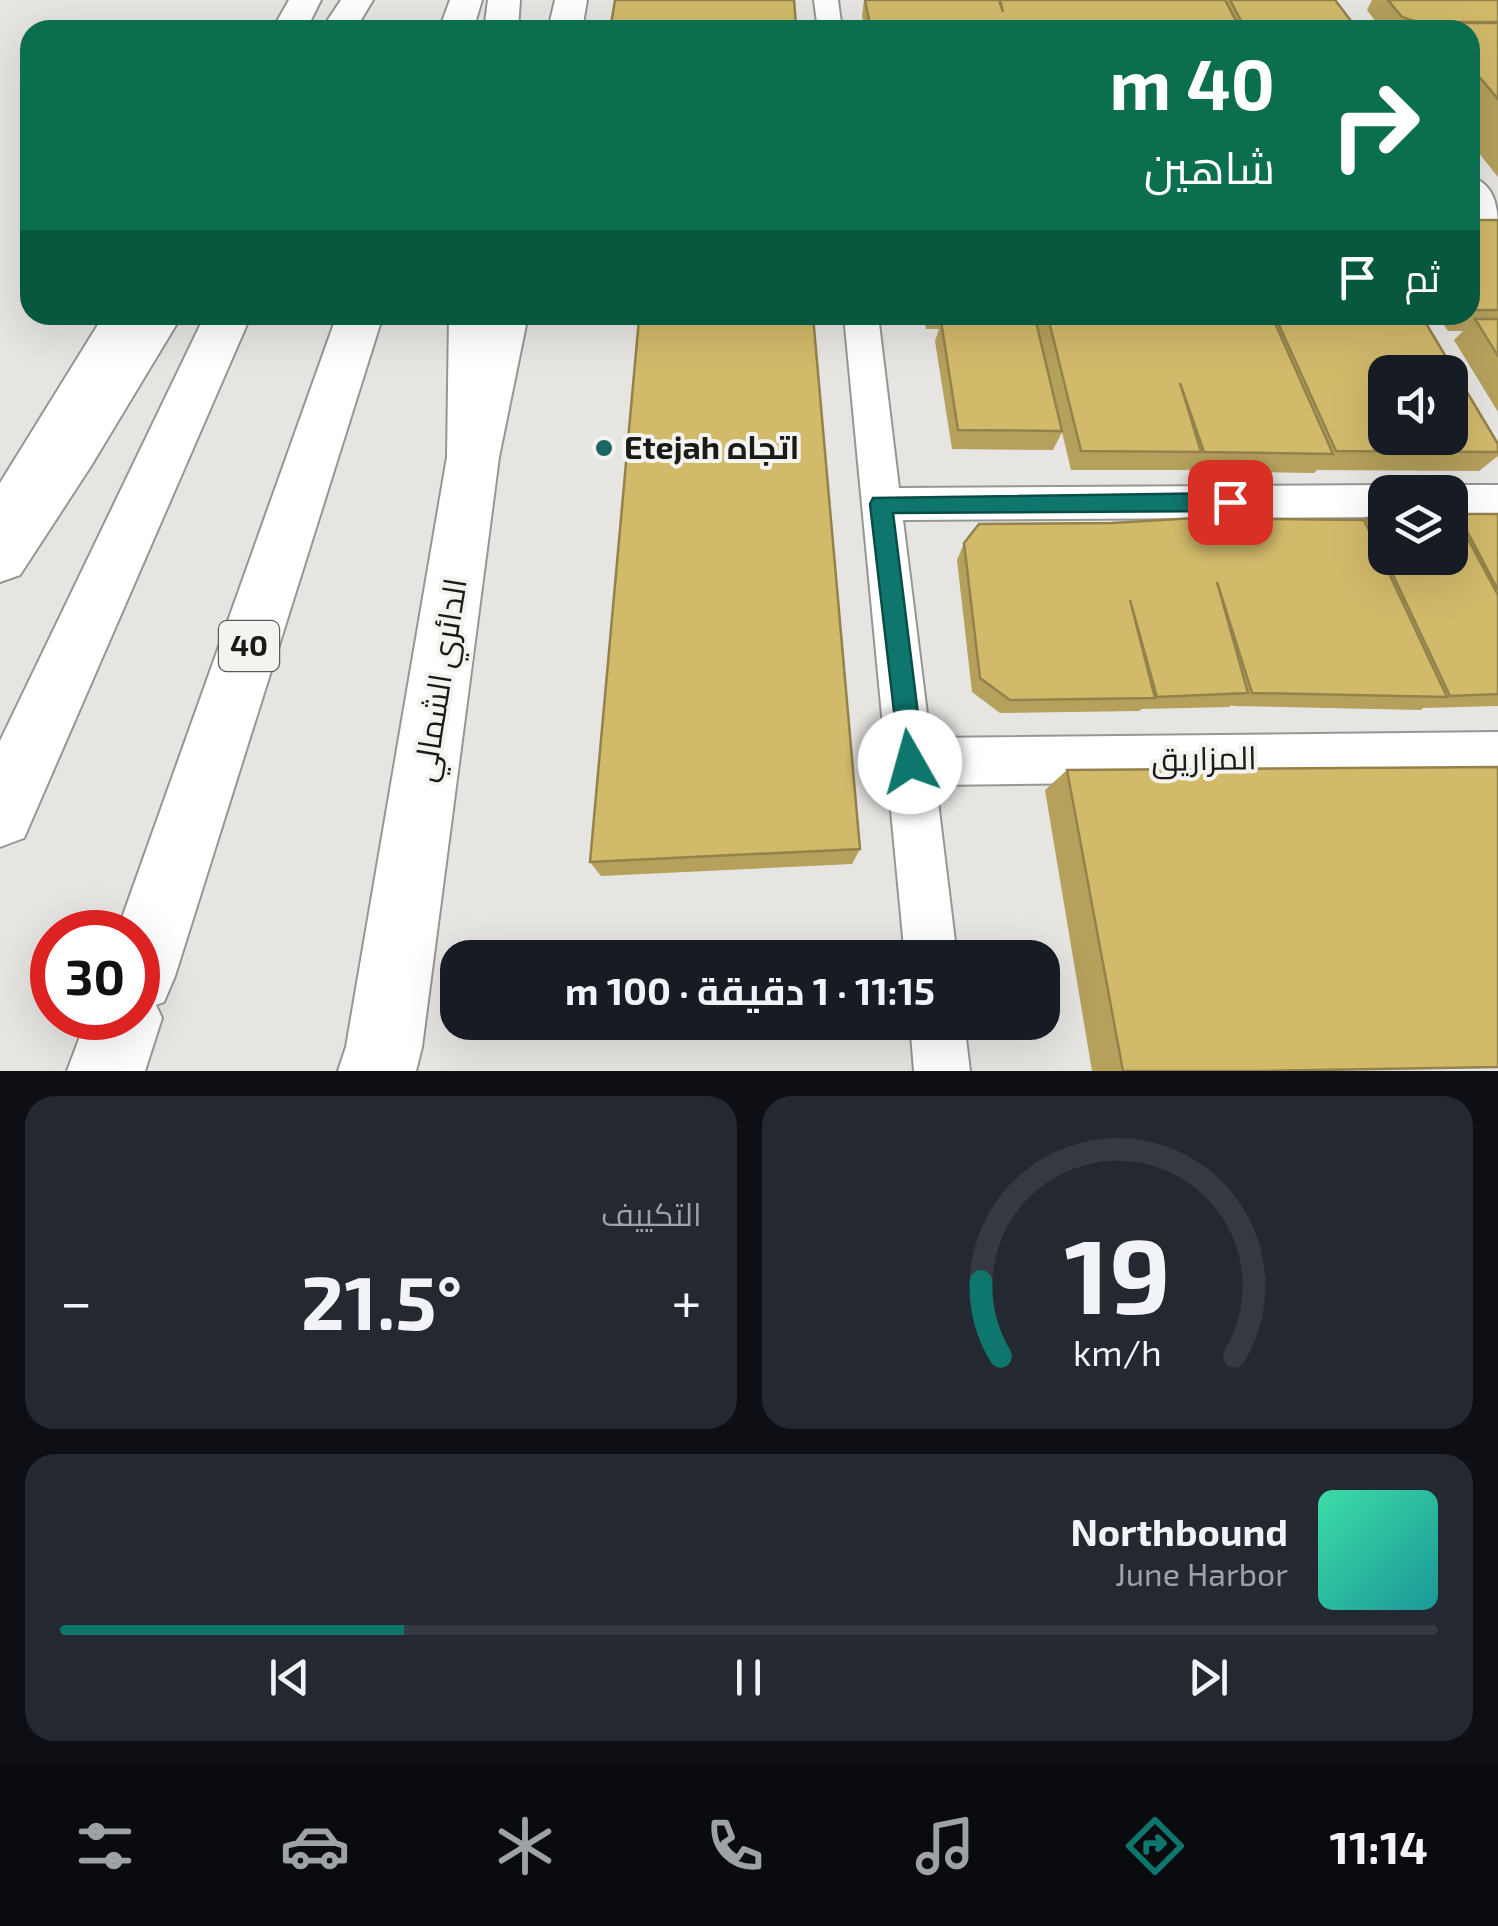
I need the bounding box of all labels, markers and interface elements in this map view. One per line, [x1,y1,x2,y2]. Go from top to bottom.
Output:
text: 40 m [1109,40,1275,124]
icon: right [1310,60,1440,190]
text: شاهين [1144,139,1275,193]
icon: arrive [1330,250,1385,305]
text: ثم [1405,254,1440,300]
map controls [1368,355,1468,575]
button: sound [1368,355,1468,455]
place label: Etejah اتجاه [624,427,799,466]
marker: Etejah اتجاه [593,437,615,459]
pin [1188,460,1273,545]
icon: arrive [1203,475,1258,530]
button: layers [1368,475,1468,575]
street label: الدائري الشمالي [403,575,481,785]
road number: 40 [219,621,279,671]
position arrow [858,710,962,814]
street label: المزاريق [1151,737,1257,780]
speed limit sign: 30 [30,910,160,1040]
text: 11:15 · 1 دقيقة · 100 m [565,967,935,1013]
text: التكييف [601,1194,702,1232]
text: 19 [1064,1210,1170,1335]
text: 21.5° [301,1255,462,1345]
text: − [60,1267,92,1333]
text: + [671,1267,701,1333]
text: km/h [1073,1330,1162,1373]
text: Northbound [1070,1508,1288,1554]
text: June Harbor [1115,1554,1288,1592]
icon: previous [262,1650,317,1705]
icon: pause [721,1650,776,1705]
icon: next [1181,1650,1236,1705]
icon: filters [70,1811,140,1881]
icon: car [280,1811,350,1881]
icon: climate [490,1811,560,1881]
icon: phone [700,1811,770,1881]
icon: music [910,1811,980,1881]
icon: directions [1120,1811,1190,1881]
text: 11:14 [1329,1819,1428,1873]

